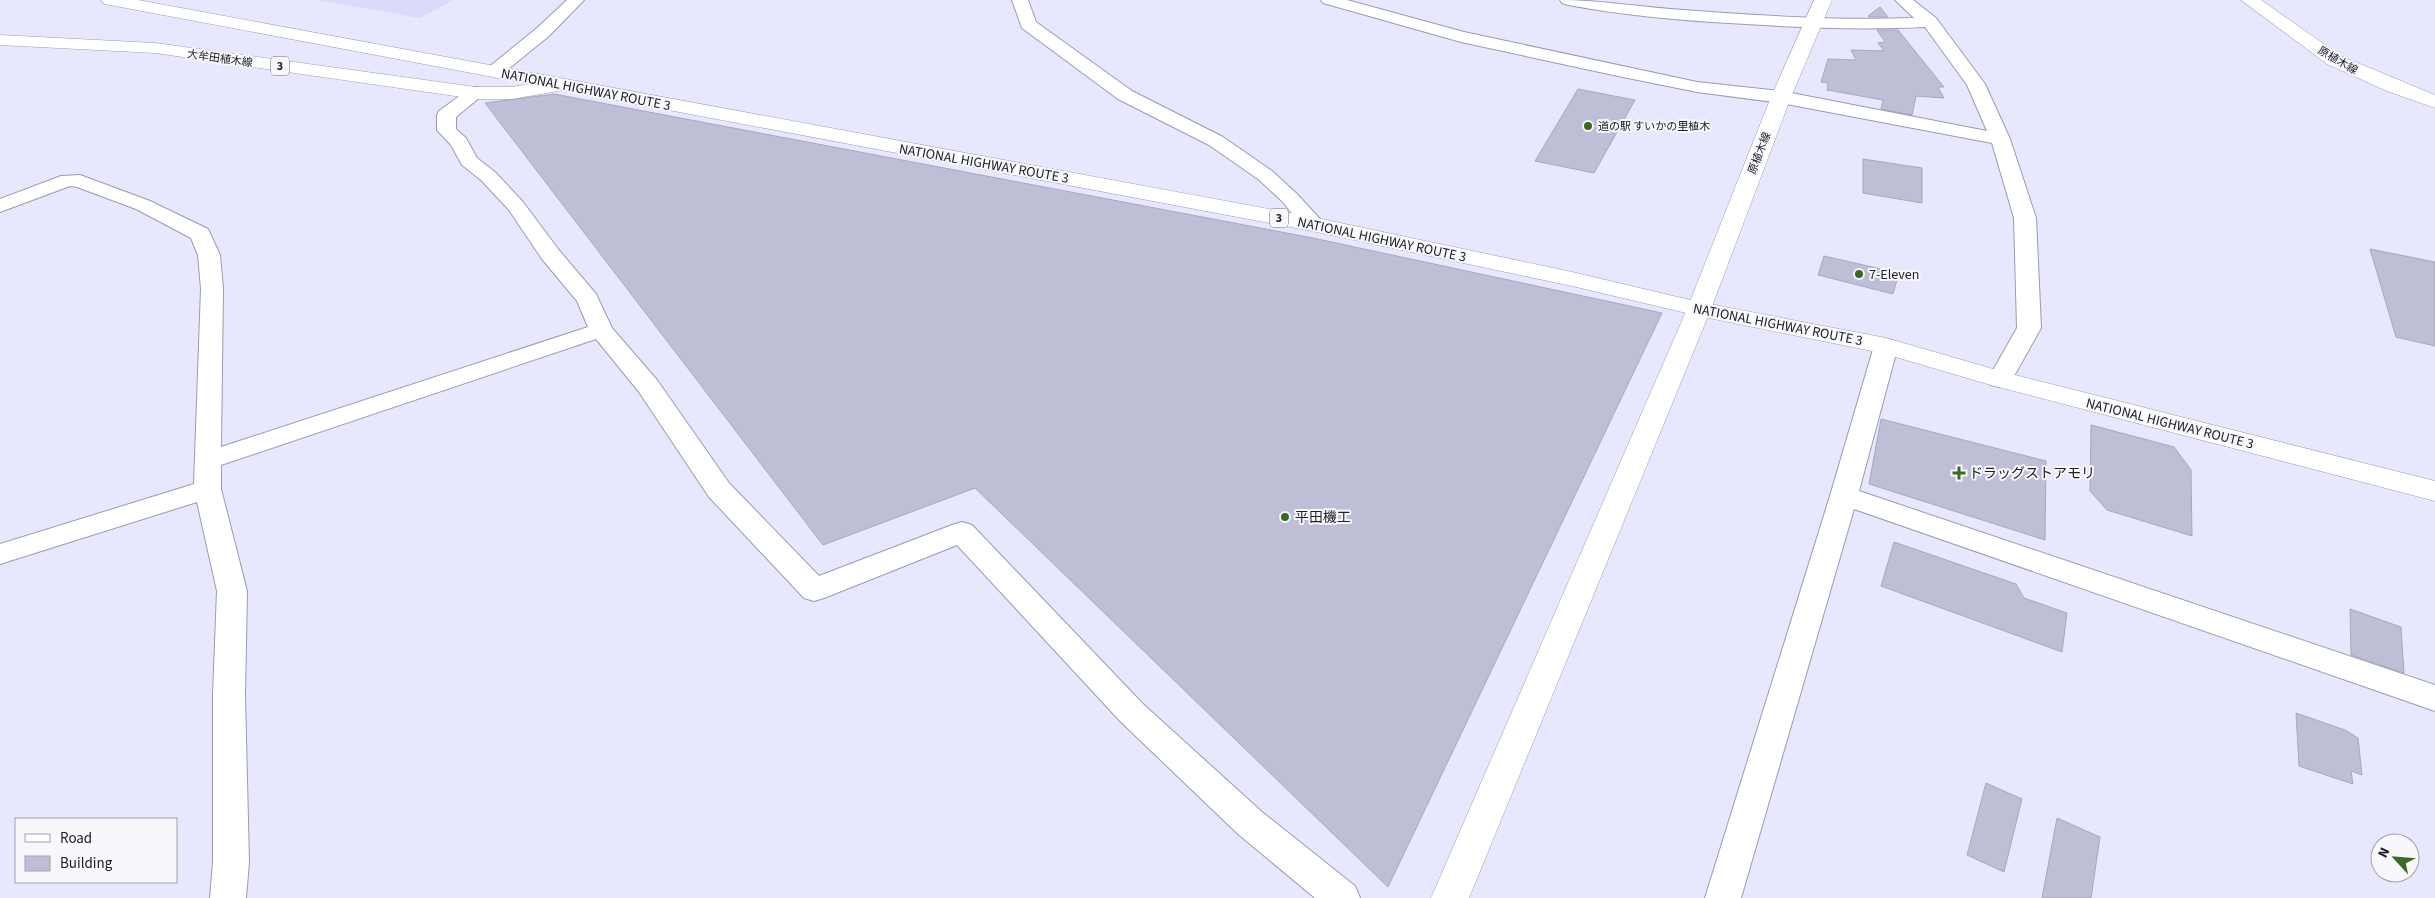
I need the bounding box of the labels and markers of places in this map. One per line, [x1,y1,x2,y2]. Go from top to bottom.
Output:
place label: 道の駅 すいかの里植木 [1598,119,1710,134]
marker: 道の駅 すいかの里植木 [1582,120,1594,132]
place label: 7-Eleven [1869,265,1919,285]
marker: 7-Eleven [1853,268,1865,280]
place label: ドラッグストアモリ [1969,464,2095,484]
marker: ドラッグストアモリ [1953,467,1965,479]
place label: 平田機工 [1295,508,1351,528]
marker: 平田機工 [1279,511,1291,523]

